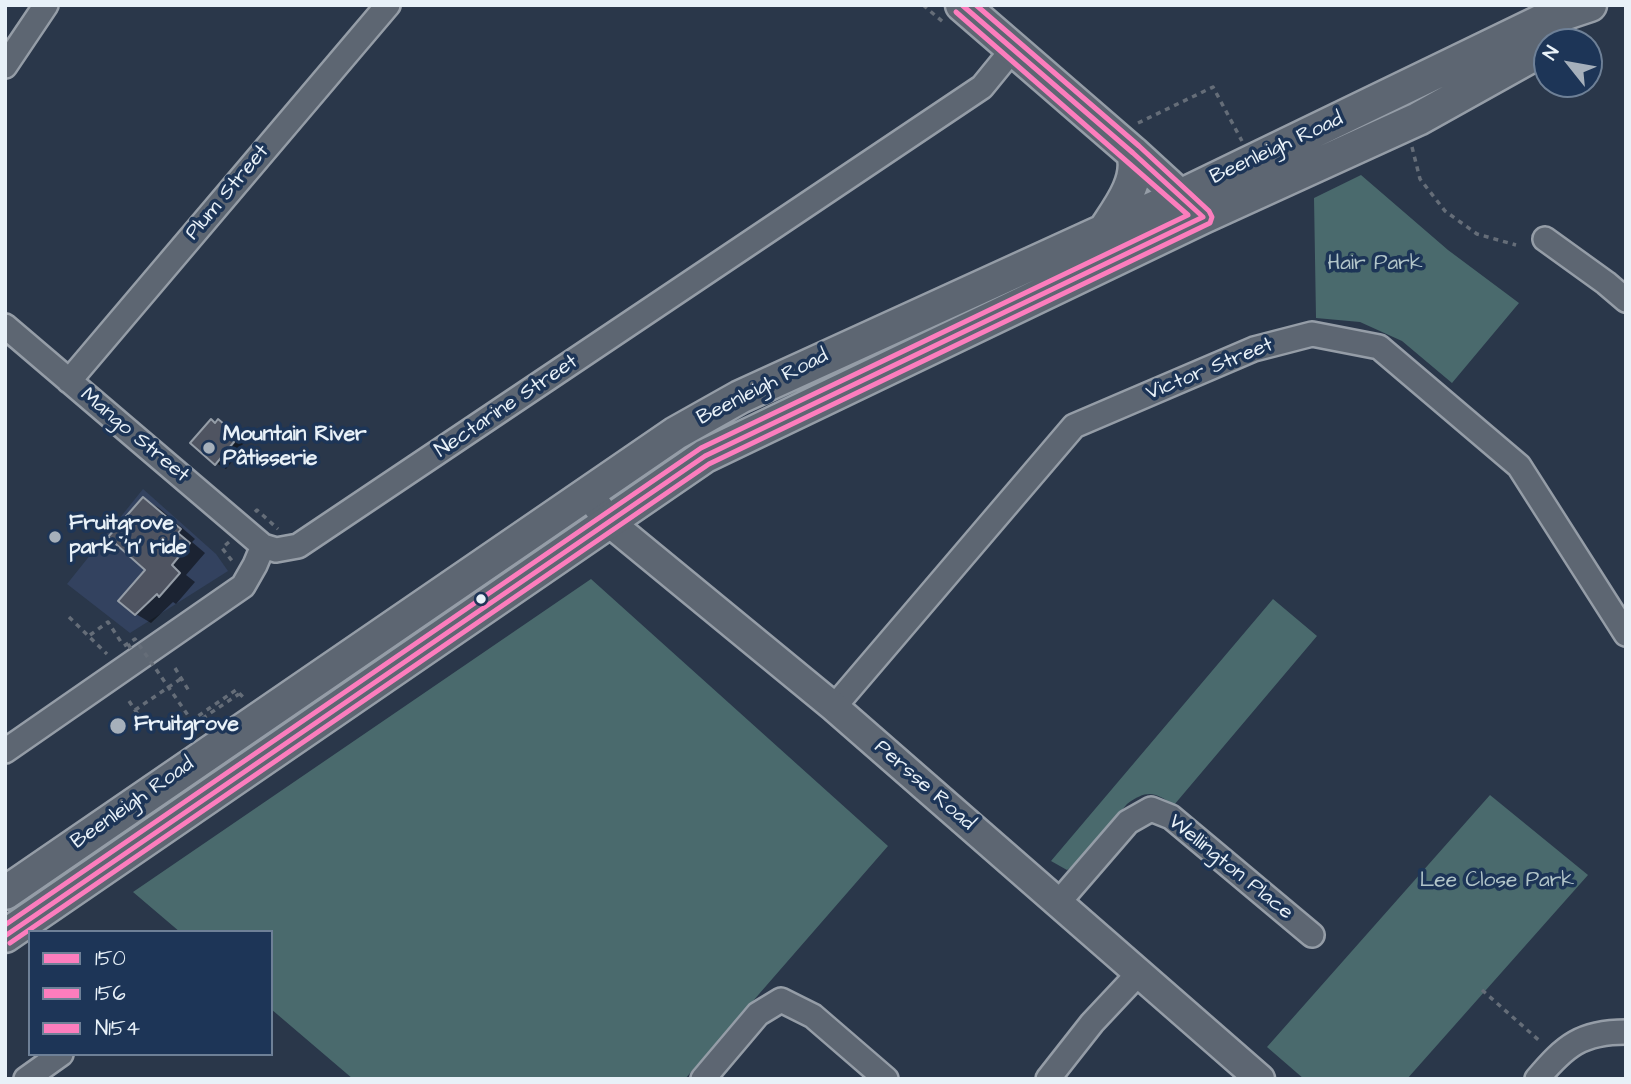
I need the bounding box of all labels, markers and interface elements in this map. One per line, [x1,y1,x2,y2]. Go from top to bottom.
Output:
north arrow [1533,28,1603,98]
text: N [1537,41,1566,65]
street label: Beenleigh Road [1206,107,1348,191]
street label: Plum Street [181,140,275,246]
park label: Hair Park [1327,252,1423,278]
street label: Victor Street [1143,333,1277,407]
street label: Beenleigh Road [693,344,833,432]
street label: Nectarine Street [431,350,583,464]
street label: Mango Street [74,383,194,489]
place label: Mountain River Pâtisserie [223,423,367,473]
marker: Mountain River Pâtisserie [201,440,217,456]
place label: Fruitgrove park 'n' ride [69,512,187,562]
marker: Fruitgrove park 'n' ride [47,529,63,545]
unlabelled marker [474,592,488,606]
place label: Fruitgrove [134,713,239,739]
marker: Fruitgrove [108,716,128,736]
street label: Persse Road [868,735,980,837]
street label: Beenleigh Road [67,752,199,856]
street label: Wellington Place [1162,810,1298,926]
park label: Lee Close Park [1420,869,1574,895]
legend [28,930,273,1056]
text: 150 [95,944,126,973]
text: 156 [95,979,126,1008]
text: N154 [95,1014,140,1043]

